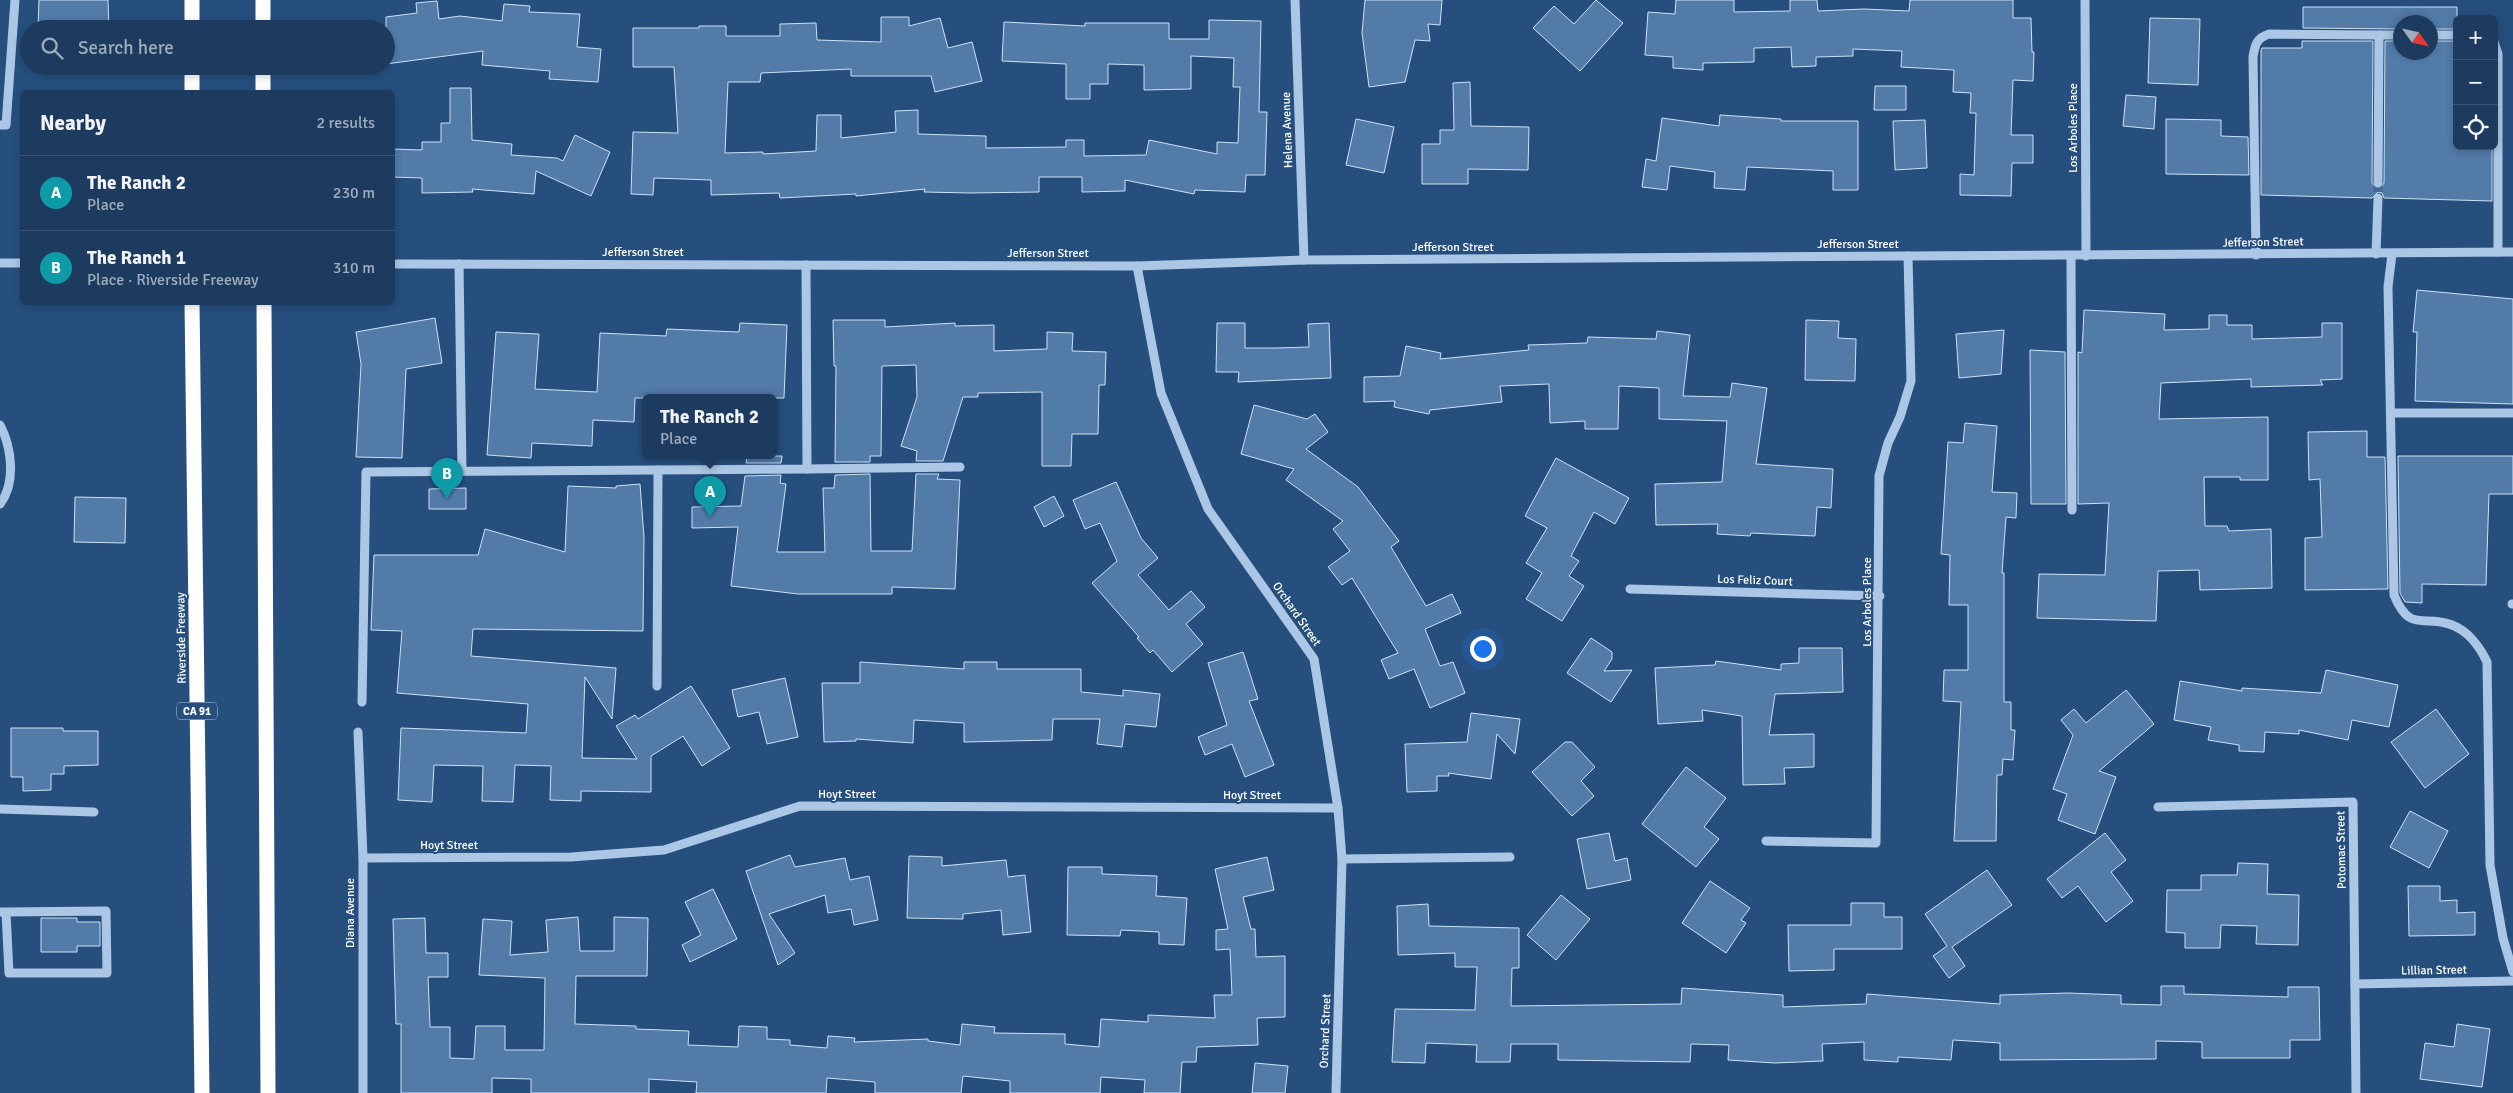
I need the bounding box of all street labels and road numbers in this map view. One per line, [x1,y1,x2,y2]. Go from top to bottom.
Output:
street label: Los Arboles Place [2066,83,2081,173]
street label: Helena Avenue [1279,92,1296,168]
street label: Jefferson Street [2222,234,2304,251]
street label: Jefferson Street [1817,237,1899,252]
street label: Jefferson Street [1412,240,1494,255]
street label: Jefferson Street [602,245,684,260]
street label: Jefferson Street [1007,246,1089,261]
street label: Los Arboles Place [1860,557,1875,647]
street label: Los Feliz Court [1717,572,1793,589]
street label: Orchard Street [1269,579,1324,649]
street label: Riverside Freeway [173,592,190,684]
road number: CA 91 [177,702,217,719]
street label: Hoyt Street [818,787,876,802]
street label: Hoyt Street [1223,788,1281,803]
street label: Potomac Street [2333,811,2350,889]
street label: Hoyt Street [420,838,478,853]
street label: Diana Avenue [343,878,358,948]
street label: Lillian Street [2401,962,2467,979]
street label: Orchard Street [1317,993,1334,1069]

